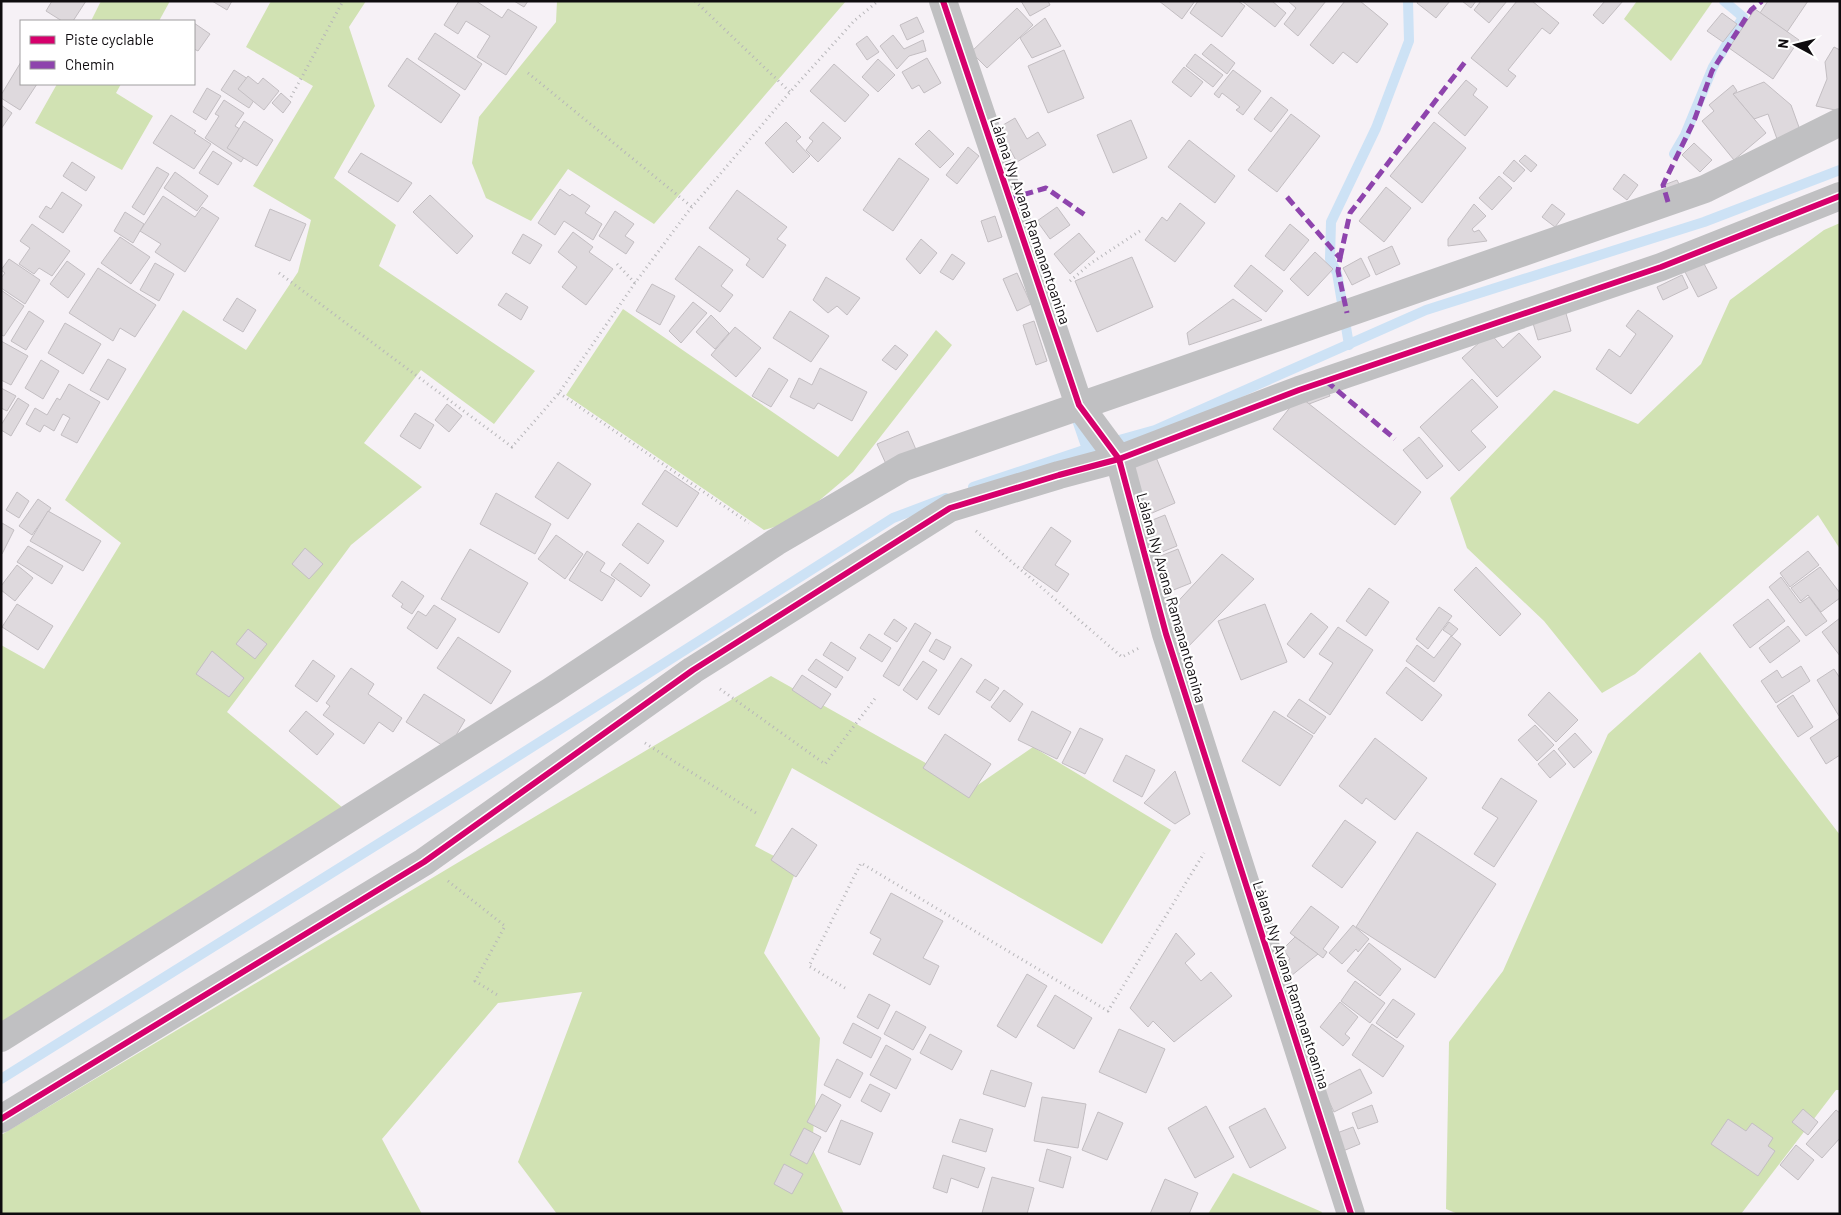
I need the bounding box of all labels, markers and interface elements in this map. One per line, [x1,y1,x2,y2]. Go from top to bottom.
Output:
legend [20,20,195,85]
north arrow [1771,20,1821,70]
text: Piste cyclable [65,30,154,48]
text: N [1774,38,1792,49]
text: Chemin [65,55,114,73]
street label: Làlana Ny Avana Ramanantoanina [987,115,1075,326]
street label: Làlana Ny Avana Ramanantoanina [1133,491,1211,705]
street label: Làlana Ny Avana Ramanantoanina [1250,878,1334,1091]

